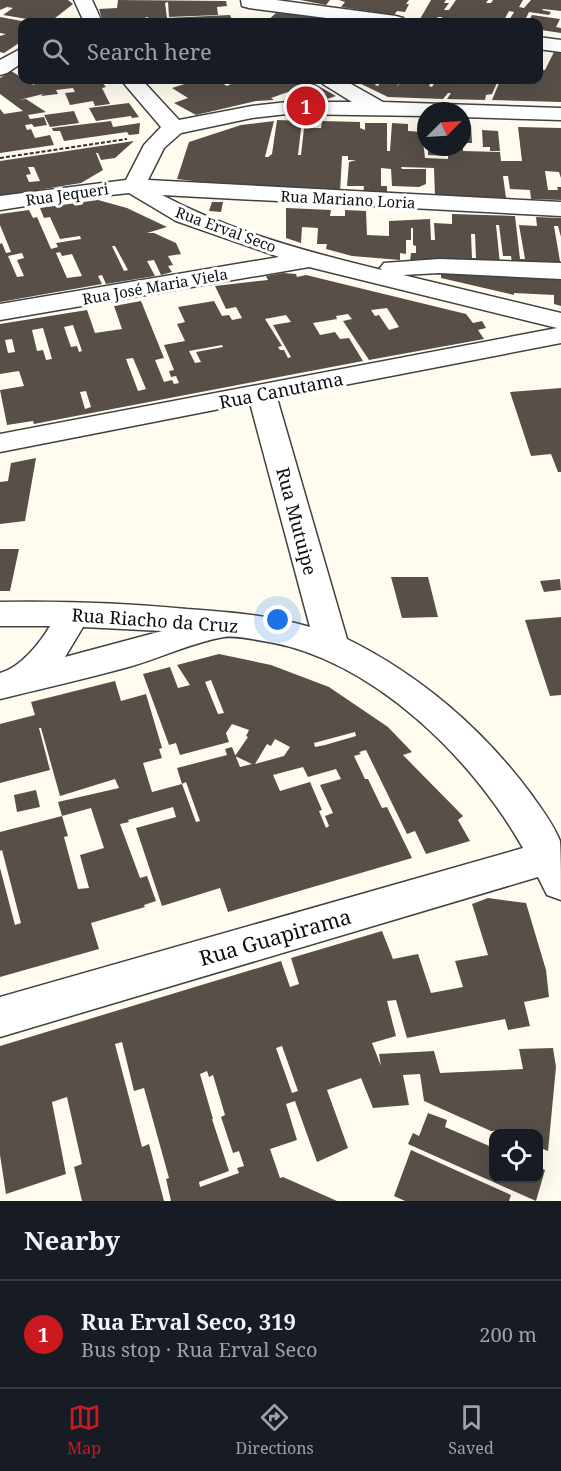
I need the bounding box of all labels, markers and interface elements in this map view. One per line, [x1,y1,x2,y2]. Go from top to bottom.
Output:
search box [18,18,543,84]
icon: search [39,35,72,68]
text: Search here [87,36,212,66]
pin: 1 [286,84,326,128]
north arrow [417,102,471,156]
street label: Rua Jequeri [24,178,110,210]
street label: Rua Mariano Loria [280,185,416,213]
street label: Rua Erval Seco [173,201,279,257]
street label: Rua José Maria Viela [81,263,229,309]
street label: Rua Canutama [217,366,345,414]
street label: Rua Mutuipe [271,464,323,578]
street label: Rua Riacho da Cruz [71,602,239,638]
your location [263,605,292,634]
street label: Rua Guapirama [196,902,354,972]
map controls [489,1129,543,1183]
button: locate [489,1129,543,1183]
text: Nearby [24,1222,120,1258]
text: Rua Erval Seco, 319 [81,1306,296,1336]
text: 1 [38,1321,49,1348]
text: 200 m [479,1321,537,1348]
text: Bus stop · Rua Erval Seco [81,1336,318,1363]
tab: Map [67,1401,101,1459]
tab: Directions [236,1401,314,1459]
tab: Saved [448,1401,494,1459]

